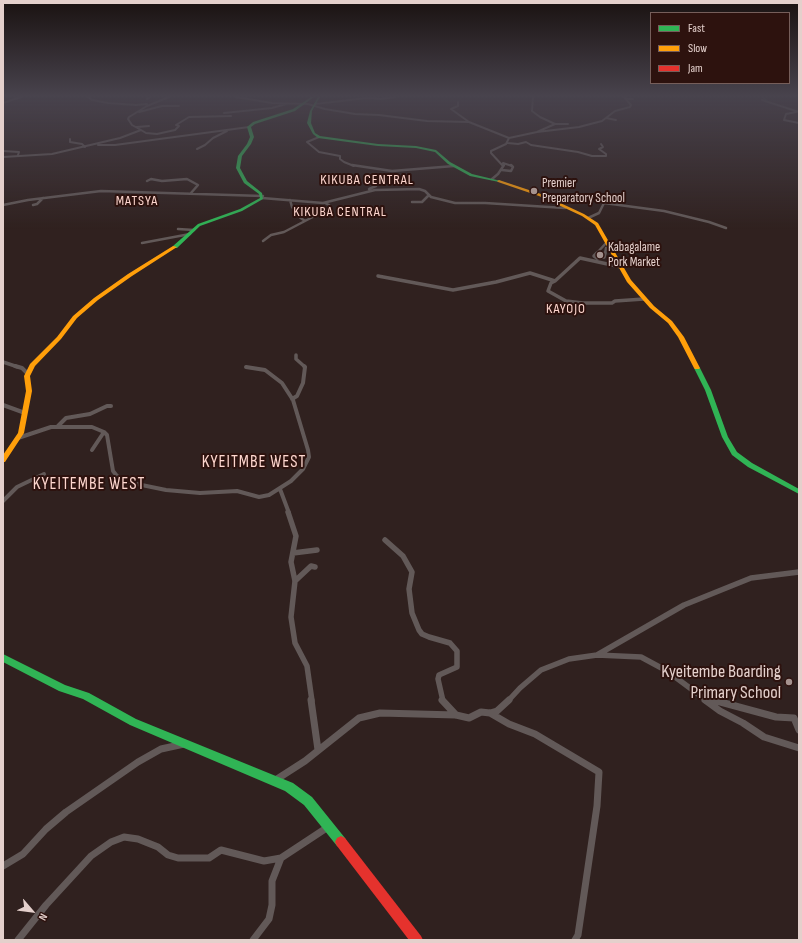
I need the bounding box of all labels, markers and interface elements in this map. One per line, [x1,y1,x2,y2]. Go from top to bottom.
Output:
legend [650,12,790,84]
text: Fast [688,21,705,36]
text: Slow [688,41,707,56]
text: Jam [688,61,703,76]
district label: KIKUBA CENTRAL [320,172,414,188]
place label: Premier Preparatory School [542,176,625,207]
marker: Premier Preparatory School [529,186,539,196]
district label: MATSYA [116,193,158,209]
district label: KIKUBA CENTRAL [293,204,387,220]
place label: Kabagalame Pork Market [608,240,660,271]
marker: Kabagalame Pork Market [595,250,605,260]
district label: KAYOJO [546,301,586,317]
district label: KYEITMBE WEST [202,453,306,473]
district label: KYEITEMBE WEST [33,475,145,495]
place label: Kyeitembe Boarding Primary School [661,661,781,704]
marker: Kyeitembe Boarding Primary School [784,677,794,687]
north arrow [12,891,52,931]
text: N [36,911,50,923]

